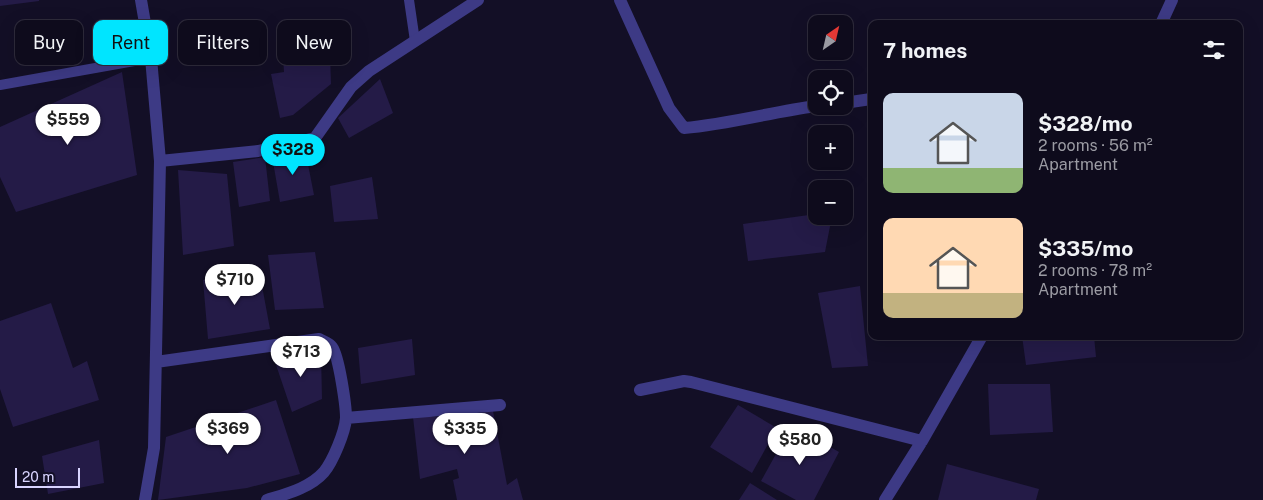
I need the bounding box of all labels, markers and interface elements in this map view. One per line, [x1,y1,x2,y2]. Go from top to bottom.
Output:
north arrow [808,15,852,60]
map controls [808,15,853,225]
chip: Buy [15,20,83,65]
chip: Rent [93,20,168,65]
chip: Filters [178,20,267,65]
chip: New [277,20,351,65]
icon: filters [1200,36,1228,64]
text: 7 homes [883,38,967,63]
button: locate [808,70,853,115]
pin: $559 [38,104,98,146]
text: $559 [46,110,90,129]
text: $328/mo [1038,111,1133,136]
icon: home [923,113,983,173]
button: + [808,125,853,170]
pin: $328 [263,134,323,176]
text: 2 rooms · 56 m² [1038,136,1153,155]
text: $328 [272,140,314,159]
text: Apartment [1038,155,1118,174]
button: − [808,180,853,225]
text: $335/mo [1038,236,1133,261]
icon: home [923,238,983,298]
text: 2 rooms · 78 m² [1038,261,1152,280]
pin: $710 [205,264,265,306]
text: $710 [216,270,254,289]
text: Apartment [1038,280,1118,299]
pin: $713 [271,336,331,378]
text: $713 [282,342,320,361]
pin: $369 [198,412,258,455]
pin: $335 [435,412,495,455]
text: $369 [207,419,249,438]
text: $335 [444,419,486,438]
pin: $580 [770,424,830,466]
text: $580 [779,430,821,449]
scale bar [15,465,80,488]
text: 20 m [22,469,54,485]

